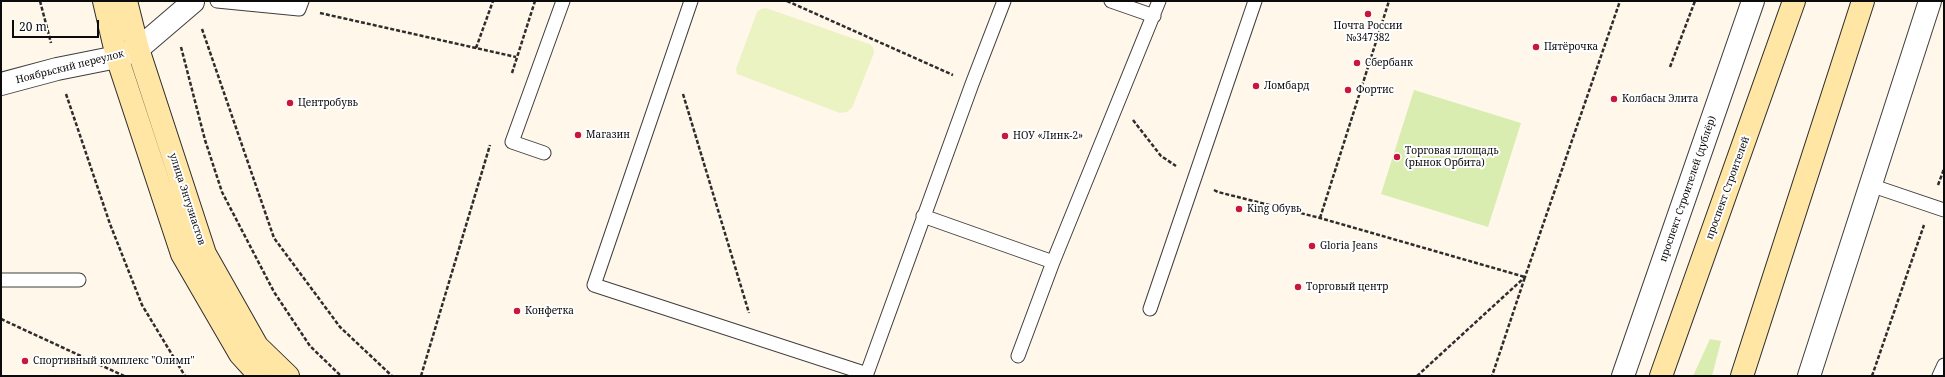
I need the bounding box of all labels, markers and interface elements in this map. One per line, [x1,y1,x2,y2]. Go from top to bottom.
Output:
marker: Почта России №347382 [1363,9,1373,19]
scale bar [14,12,101,38]
text: 20 m [19,18,47,35]
place label: Почта России №347382 [1334,20,1402,44]
place label: Пятёрочка [1544,41,1598,53]
marker: Пятёрочка [1531,42,1541,52]
street label: Ноябрьский переулок [15,48,125,86]
place label: Сбербанк [1365,57,1413,69]
marker: Сбербанк [1352,58,1362,68]
place label: Ломбард [1264,80,1309,92]
marker: Ломбард [1251,81,1261,91]
place label: Фортис [1356,84,1394,96]
marker: Фортис [1343,85,1353,95]
place label: Колбасы Элита [1622,93,1698,105]
marker: Колбасы Элита [1609,94,1619,104]
place label: Центробувь [298,97,358,109]
marker: Центробувь [285,98,295,108]
street label: проспект Строителей (дублёр) [1657,114,1719,264]
place label: Магазин [586,129,630,141]
marker: Магазин [573,130,583,140]
place label: НОУ «Линк-2» [1013,130,1083,142]
marker: НОУ «Линк-2» [1000,131,1010,141]
street label: проспект Строителей [1704,135,1752,241]
place label: Торговая площадь (рынок Орбита) [1405,145,1499,168]
street label: улица Энтузиастов [166,151,208,247]
marker: Торговая площадь (рынок Орбита) [1392,152,1402,162]
place label: King Обувь [1247,203,1301,215]
marker: King Обувь [1234,204,1244,214]
place label: Gloria Jeans [1320,240,1378,252]
marker: Gloria Jeans [1307,241,1317,251]
place label: Торговый центр [1306,281,1388,293]
marker: Торговый центр [1293,282,1303,292]
place label: Конфетка [525,305,574,317]
marker: Конфетка [512,306,522,316]
place label: Спортивный комплекс "Олимп" [33,355,194,367]
marker: Спортивный комплекс "Олимп" [20,356,30,366]

